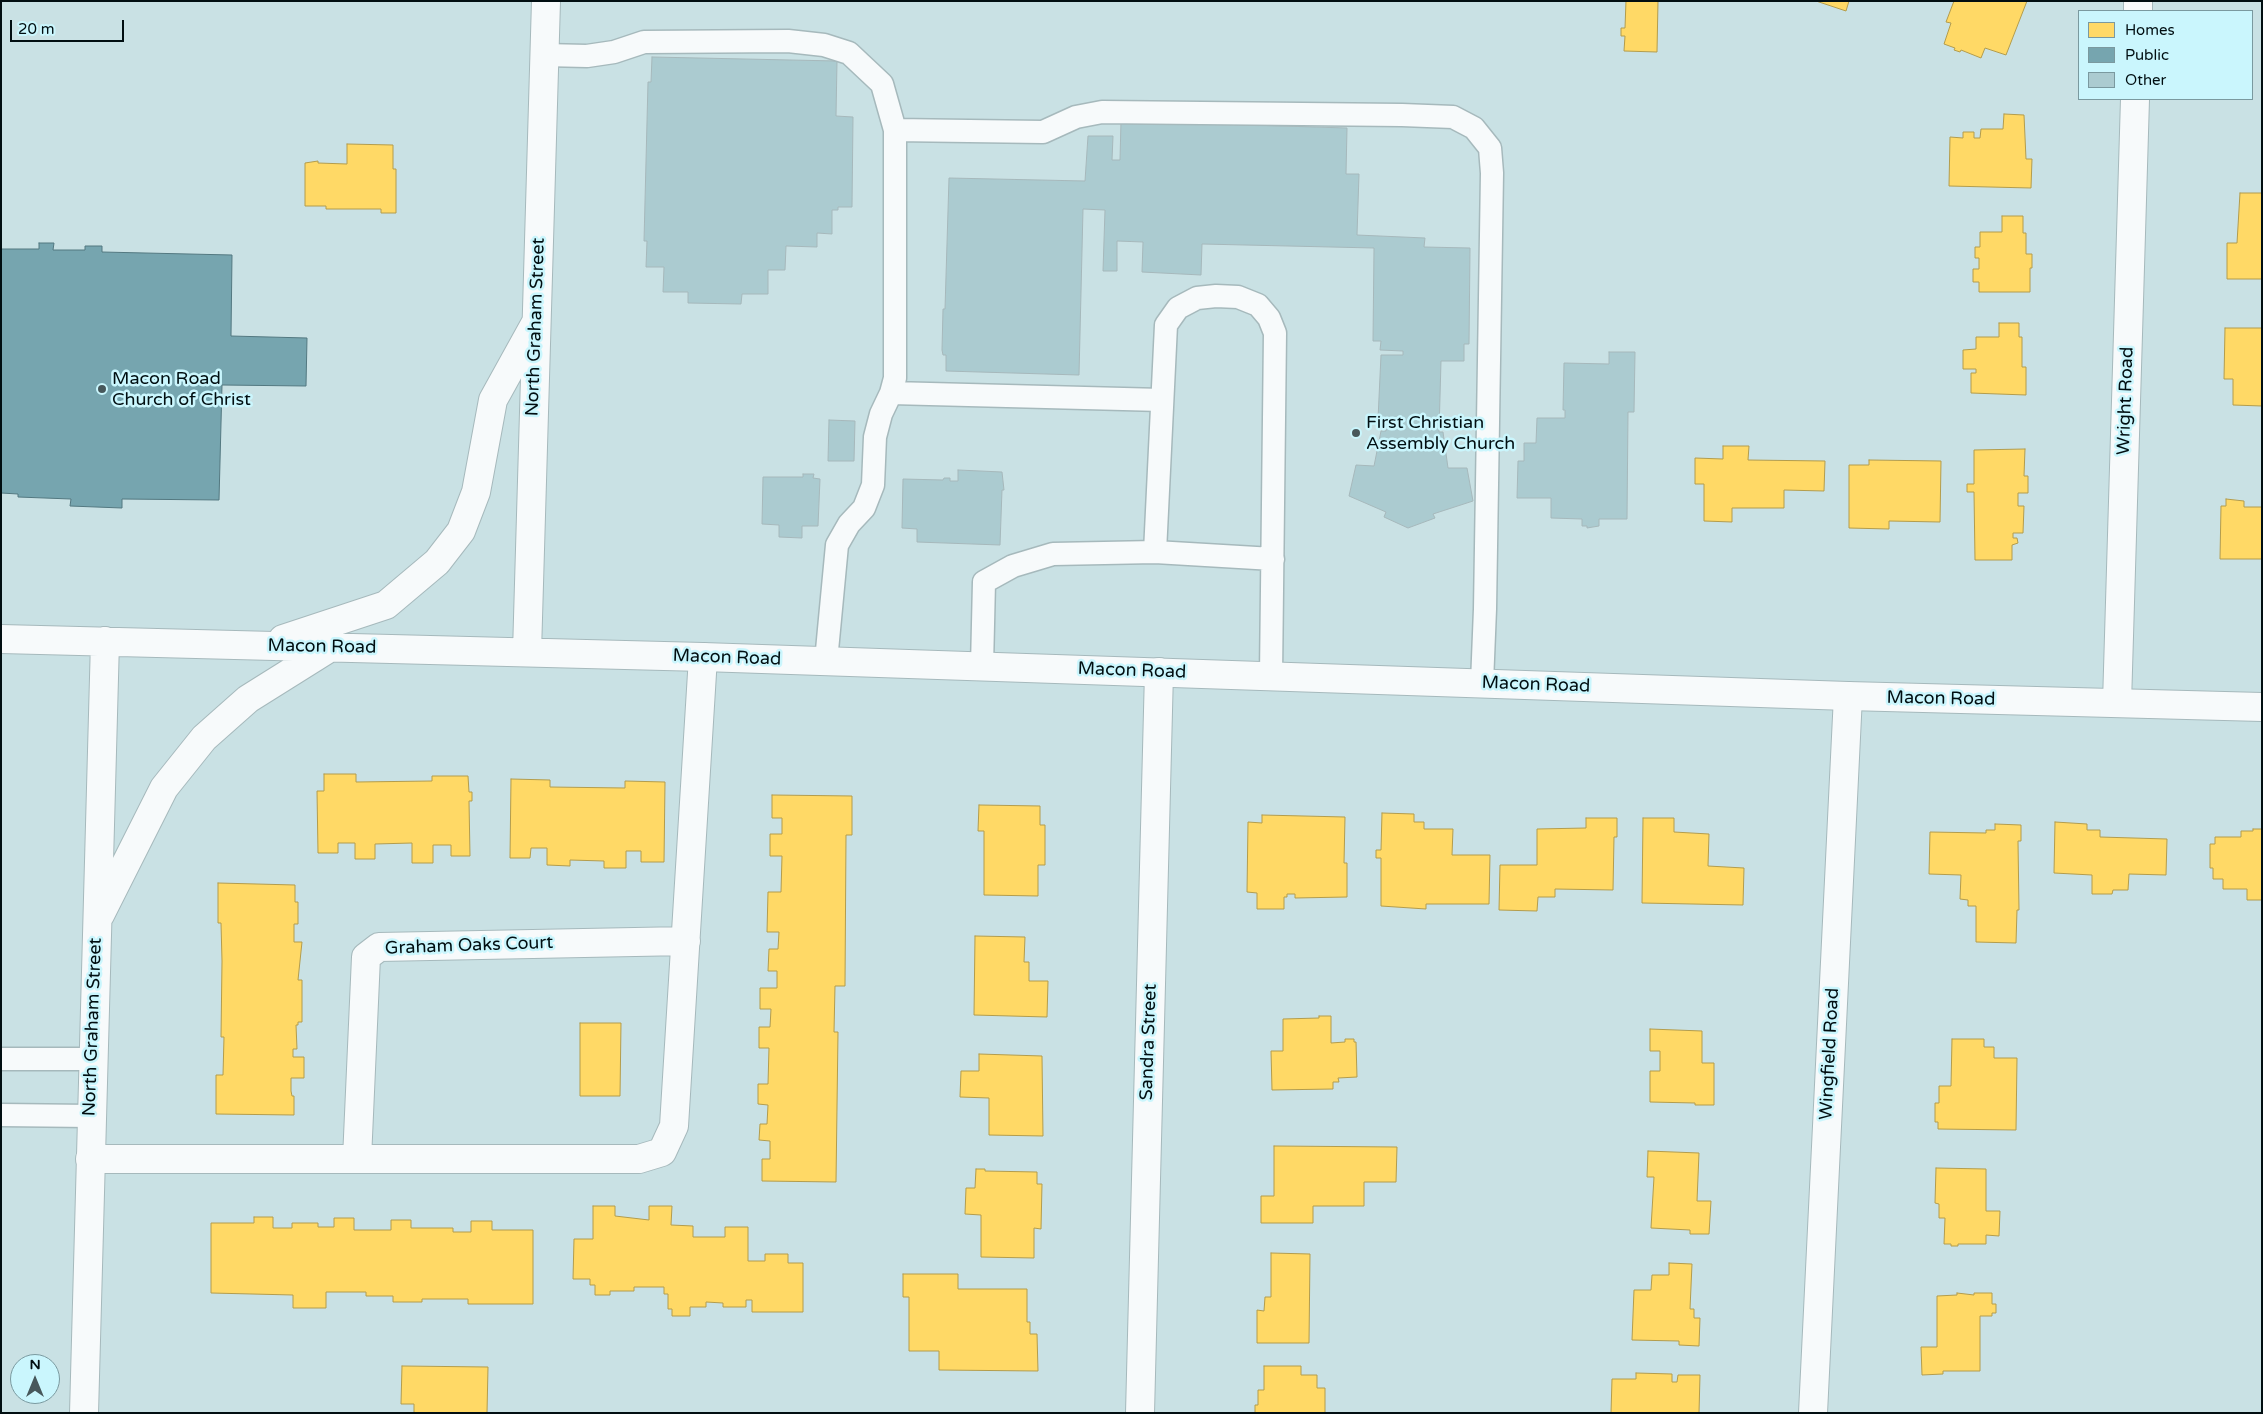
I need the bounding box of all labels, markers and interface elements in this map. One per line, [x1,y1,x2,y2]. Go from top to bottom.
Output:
scale bar [12,10,126,42]
legend [2078,10,2253,100]
text: 20 m [18,20,55,38]
text: Homes [2125,21,2175,39]
text: Public [2125,46,2169,64]
text: Other [2125,71,2166,89]
street label: North Graham Street [522,237,550,417]
street label: Wright Road [2113,346,2139,456]
place label: Macon Road Church of Christ [112,368,251,410]
marker: Macon Road Church of Christ [96,383,108,395]
place label: First Christian Assembly Church [1366,412,1515,454]
marker: First Christian Assembly Church [1350,427,1362,439]
street label: Macon Road [267,635,377,659]
street label: Macon Road [672,645,782,671]
street label: Macon Road [1077,658,1187,684]
street label: Macon Road [1481,672,1591,698]
street label: Macon Road [1886,687,1996,711]
street label: Graham Oaks Court [384,932,554,960]
street label: North Graham Street [79,937,107,1117]
street label: Sandra Street [1136,983,1162,1101]
street label: Wingfield Road [1816,987,1844,1121]
north arrow [10,1354,60,1404]
text: N [29,1356,41,1373]

